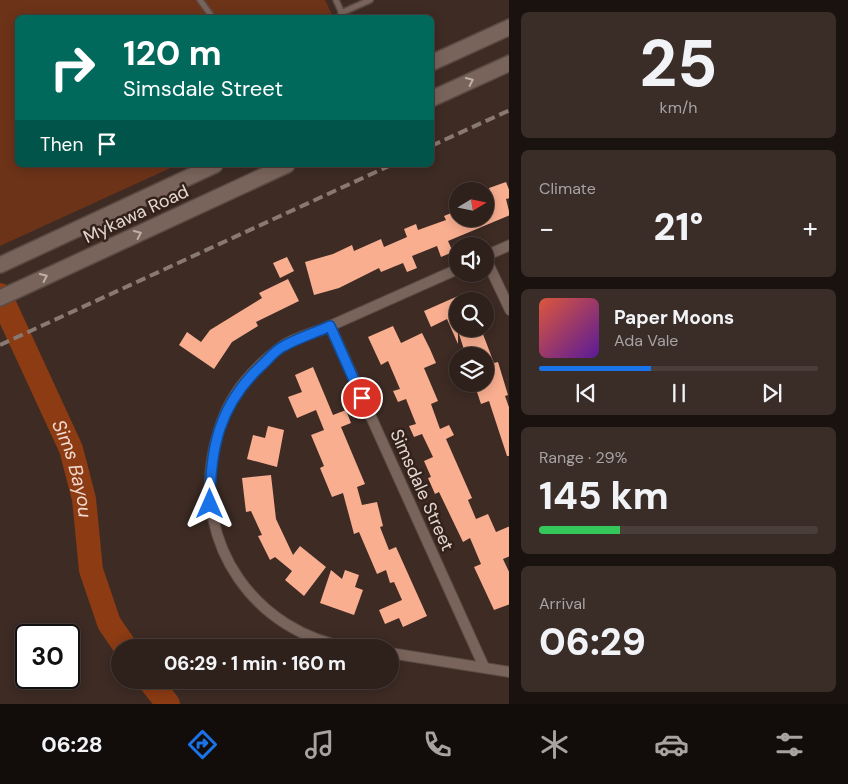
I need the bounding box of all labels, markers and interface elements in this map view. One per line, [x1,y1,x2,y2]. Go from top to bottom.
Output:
text: 25 [640,22,717,106]
text: 120 m [123,30,222,76]
icon: right [40,35,105,100]
text: Simsdale Street [123,74,283,103]
one-way arrow [465,76,474,87]
text: km/h [660,97,697,118]
icon: arrive [93,130,121,158]
text: Then [40,132,83,157]
text: Climate [539,178,596,199]
street label: Mykawa Road [79,179,193,249]
north arrow [449,182,494,228]
map controls [449,182,494,392]
text: 21° [654,202,703,252]
text: − [539,210,554,247]
text: + [803,210,818,247]
one-way arrow [133,229,142,240]
button: sound [449,237,494,282]
one-way arrow [39,273,48,284]
button: search [449,292,494,337]
text: Paper Moons [614,305,734,330]
text: Ada Vale [614,330,678,351]
button: layers [449,347,494,392]
pin [341,377,383,419]
icon: previous [572,379,600,407]
icon: pause [665,379,693,407]
icon: next [758,379,786,407]
icon: arrive [348,384,376,412]
water label: Sims Bayou [47,415,98,519]
street label: Simsdale Street [384,425,460,555]
text: Range · 29% [539,447,627,468]
text: 145 km [539,471,669,521]
position arrow [183,477,235,529]
text: Arrival [539,593,586,614]
text: 06:29 [539,617,646,667]
speed limit sign: 30 [15,624,80,689]
text: 06:29 · 1 min · 160 m [164,651,346,676]
icon: directions [185,727,220,762]
icon: music [302,727,337,762]
icon: phone [420,727,455,762]
icon: climate [537,727,572,762]
icon: car [654,727,689,762]
icon: filters [772,727,807,762]
text: 06:28 [41,730,103,759]

